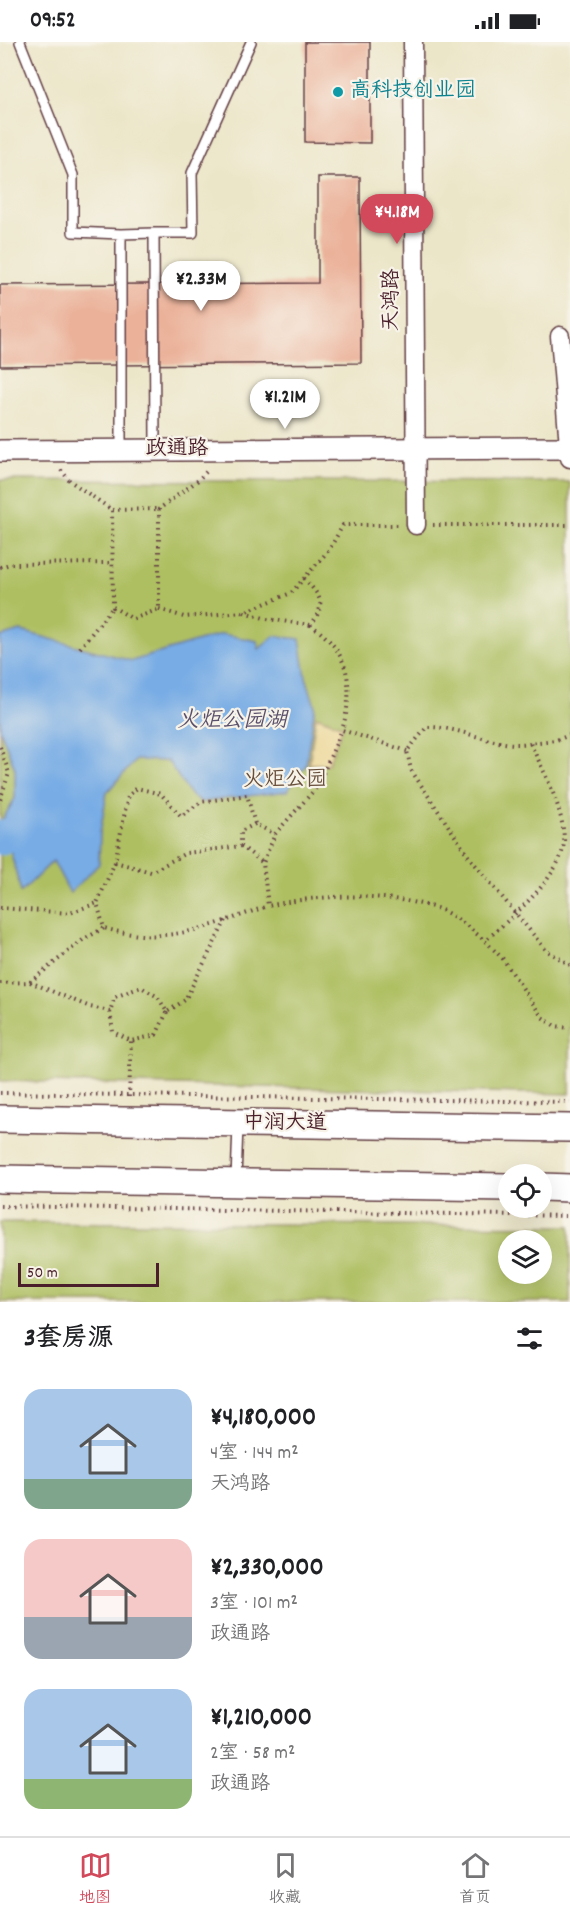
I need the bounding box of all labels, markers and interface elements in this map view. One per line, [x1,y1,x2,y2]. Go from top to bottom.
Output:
text: 09:52 [30,6,76,37]
place label: 高科技创业园 [350,77,476,107]
marker: 高科技创业园 [331,85,345,99]
pin: ¥4.18M [348,194,446,245]
text: ¥4.18M [374,199,420,227]
pin: ¥2.33M [152,261,250,312]
text: ¥2.33M [175,266,227,294]
street label: 天鸿路 [378,269,408,332]
pin: ¥1.21M [236,379,334,430]
text: ¥1.21M [264,384,306,412]
street label: 政通路 [146,435,209,465]
water label: 火炬公园湖 [177,706,289,737]
park label: 火炬公园 [243,766,327,796]
street label: 中润大道 [243,1108,327,1140]
map controls [498,1164,552,1284]
button: locate [498,1164,552,1218]
button: layers [498,1230,552,1284]
scale bar [18,1260,159,1288]
text: 50 m [27,1262,58,1285]
text: 3套房源 [24,1321,114,1358]
icon: filters [513,1322,546,1355]
text: ¥4,180,000 [210,1400,316,1437]
icon: home [72,1413,144,1485]
text: 4室 · 144 m² [210,1440,299,1468]
text: 天鸿路 [210,1471,270,1499]
text: ¥2,330,000 [210,1550,324,1587]
icon: home [72,1563,144,1635]
text: 3室 · 101 m² [210,1590,298,1618]
text: 政通路 [210,1621,270,1649]
text: ¥1,210,000 [210,1700,312,1737]
icon: home [72,1713,144,1785]
text: 2室 · 58 m² [210,1740,295,1768]
text: 政通路 [210,1771,270,1799]
tab: 地图 [79,1849,112,1910]
tab: 收藏 [269,1849,302,1910]
tab: 首页 [459,1849,492,1910]

